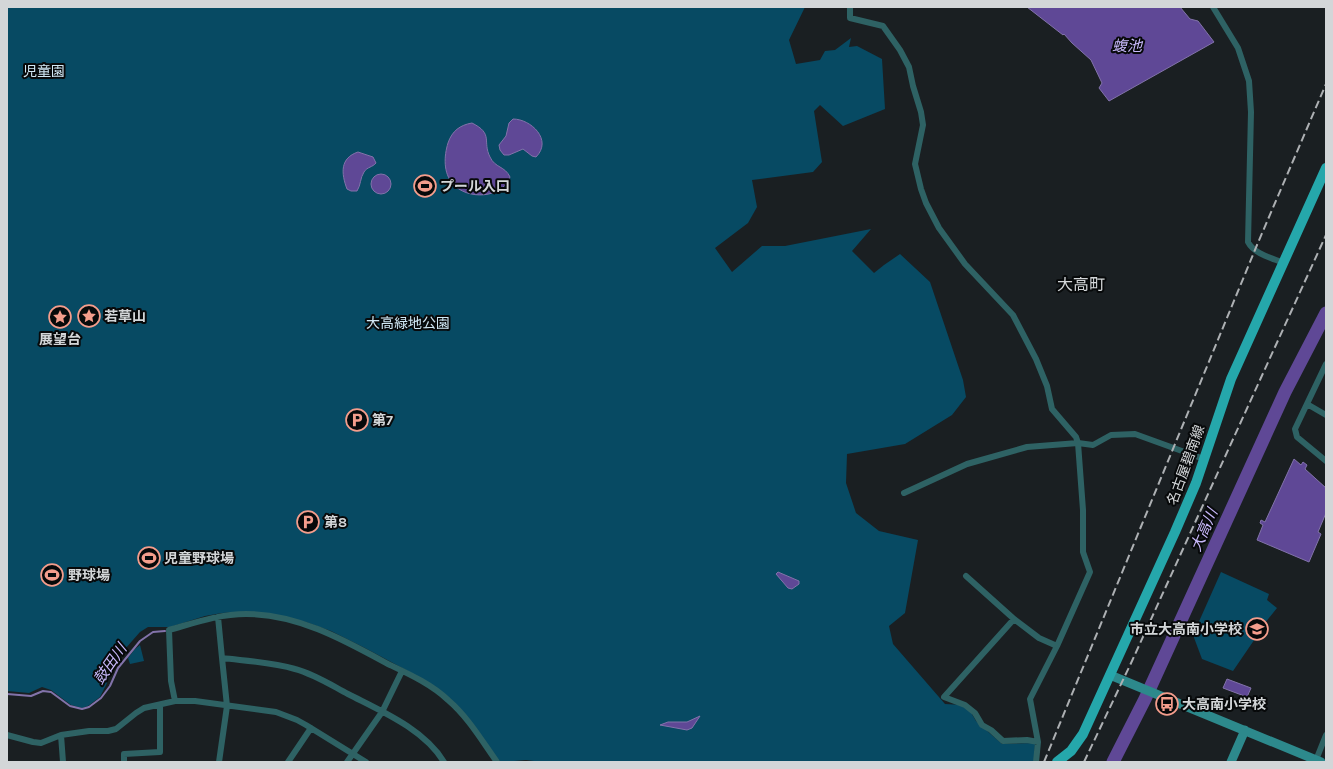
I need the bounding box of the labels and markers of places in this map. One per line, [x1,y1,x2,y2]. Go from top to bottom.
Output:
sports icon: プール入口 [412,173,438,199]
place label: プール入口 [440,178,510,195]
place icon: 若草山 [76,303,102,329]
place icon: 展望台 [47,304,73,330]
place label: 若草山 [104,308,146,325]
place label: 展望台 [39,331,81,348]
parking icon: 第7 [344,407,370,433]
place label: 第7 [372,412,393,429]
parking icon: 第8 [295,509,321,535]
place label: 第8 [324,514,347,531]
sports icon: 児童野球場 [136,545,162,571]
place label: 児童野球場 [164,550,234,567]
sports icon: 野球場 [39,562,65,588]
place label: 野球場 [68,567,110,584]
school or university icon: 市立大高南小学校 [1244,616,1270,642]
place label: 市立大高南小学校 [1130,621,1242,638]
bus stop icon: 大高南小学校 [1154,691,1180,717]
place label: 大高南小学校 [1182,696,1266,713]

